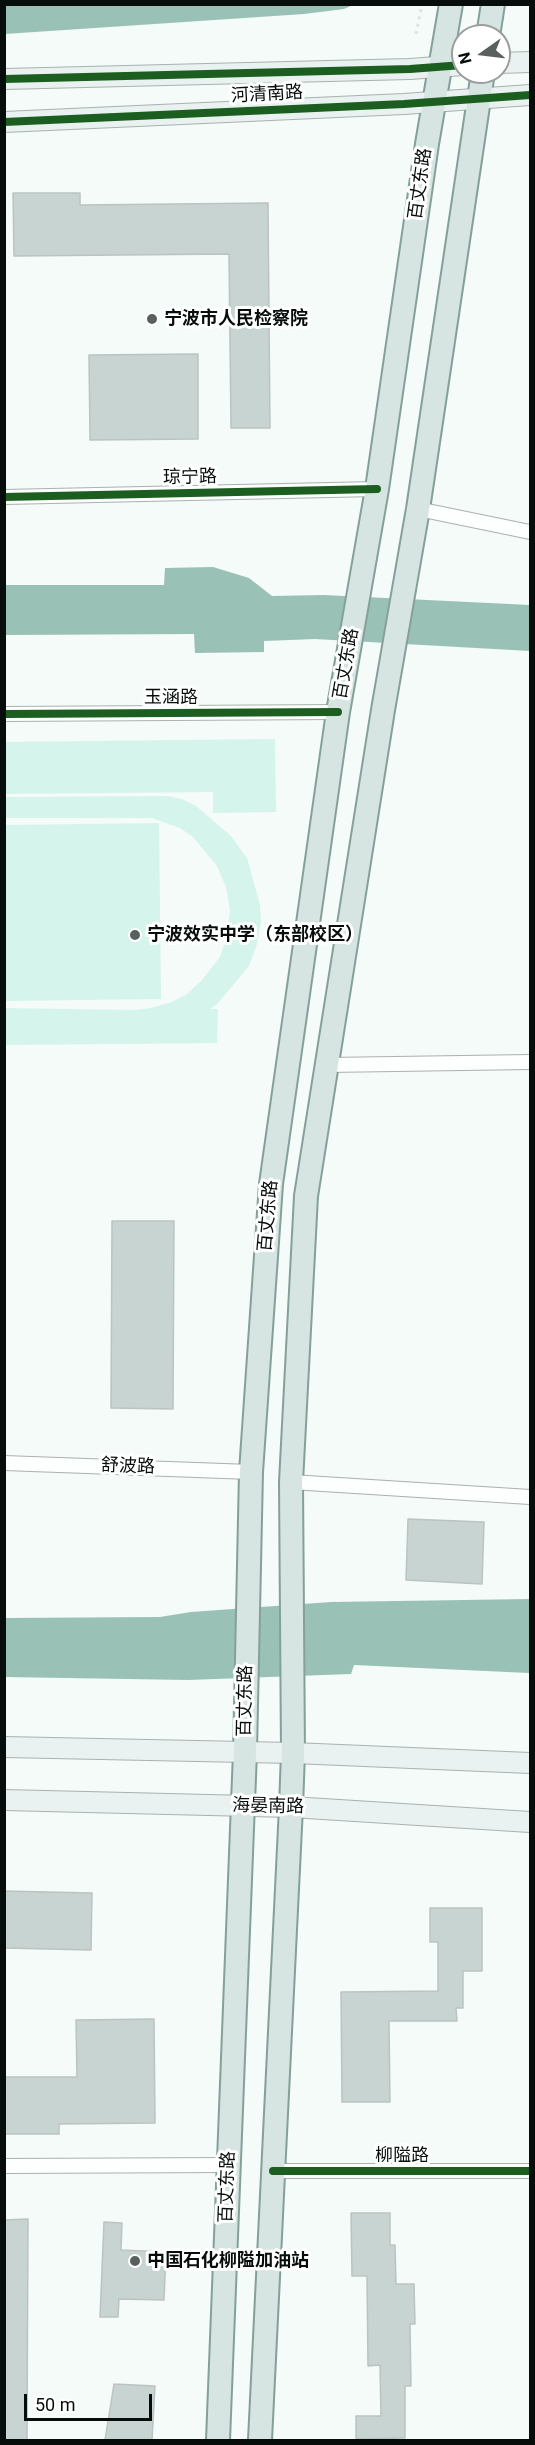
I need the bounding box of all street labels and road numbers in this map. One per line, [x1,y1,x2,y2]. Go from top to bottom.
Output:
street label: 河清南路 [230,82,304,108]
street label: 百丈东路 [405,147,437,221]
street label: 琼宁路 [163,467,217,489]
street label: 百丈东路 [330,627,364,701]
street label: 玉涵路 [144,687,198,709]
street label: 百丈东路 [255,1179,283,1253]
street label: 舒波路 [101,1455,155,1479]
street label: 百丈东路 [235,1665,257,1737]
street label: 海晏南路 [232,1796,304,1818]
street label: 柳隘路 [375,2145,429,2167]
street label: 百丈东路 [216,2151,240,2223]

